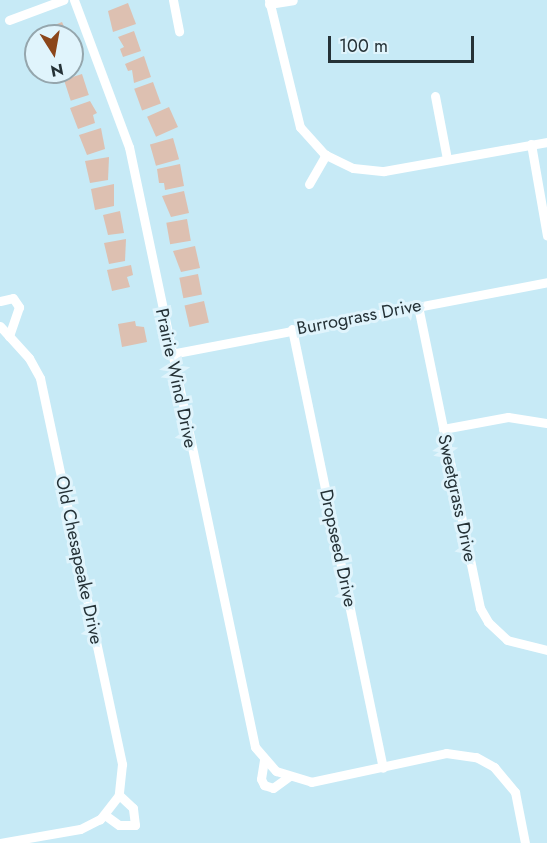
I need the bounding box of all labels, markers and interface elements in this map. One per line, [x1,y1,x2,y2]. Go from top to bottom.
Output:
north arrow [24,24,84,84]
scale bar [331,24,476,62]
text: 100 m [339,33,388,59]
text: N [49,58,66,83]
street label: Burrograss Drive [295,294,423,340]
street label: Prairie Wind Drive [151,306,201,450]
street label: Sweetgrass Drive [433,432,481,564]
street label: Old Chesapeake Drive [51,474,107,646]
street label: Dropseed Drive [315,487,361,609]

